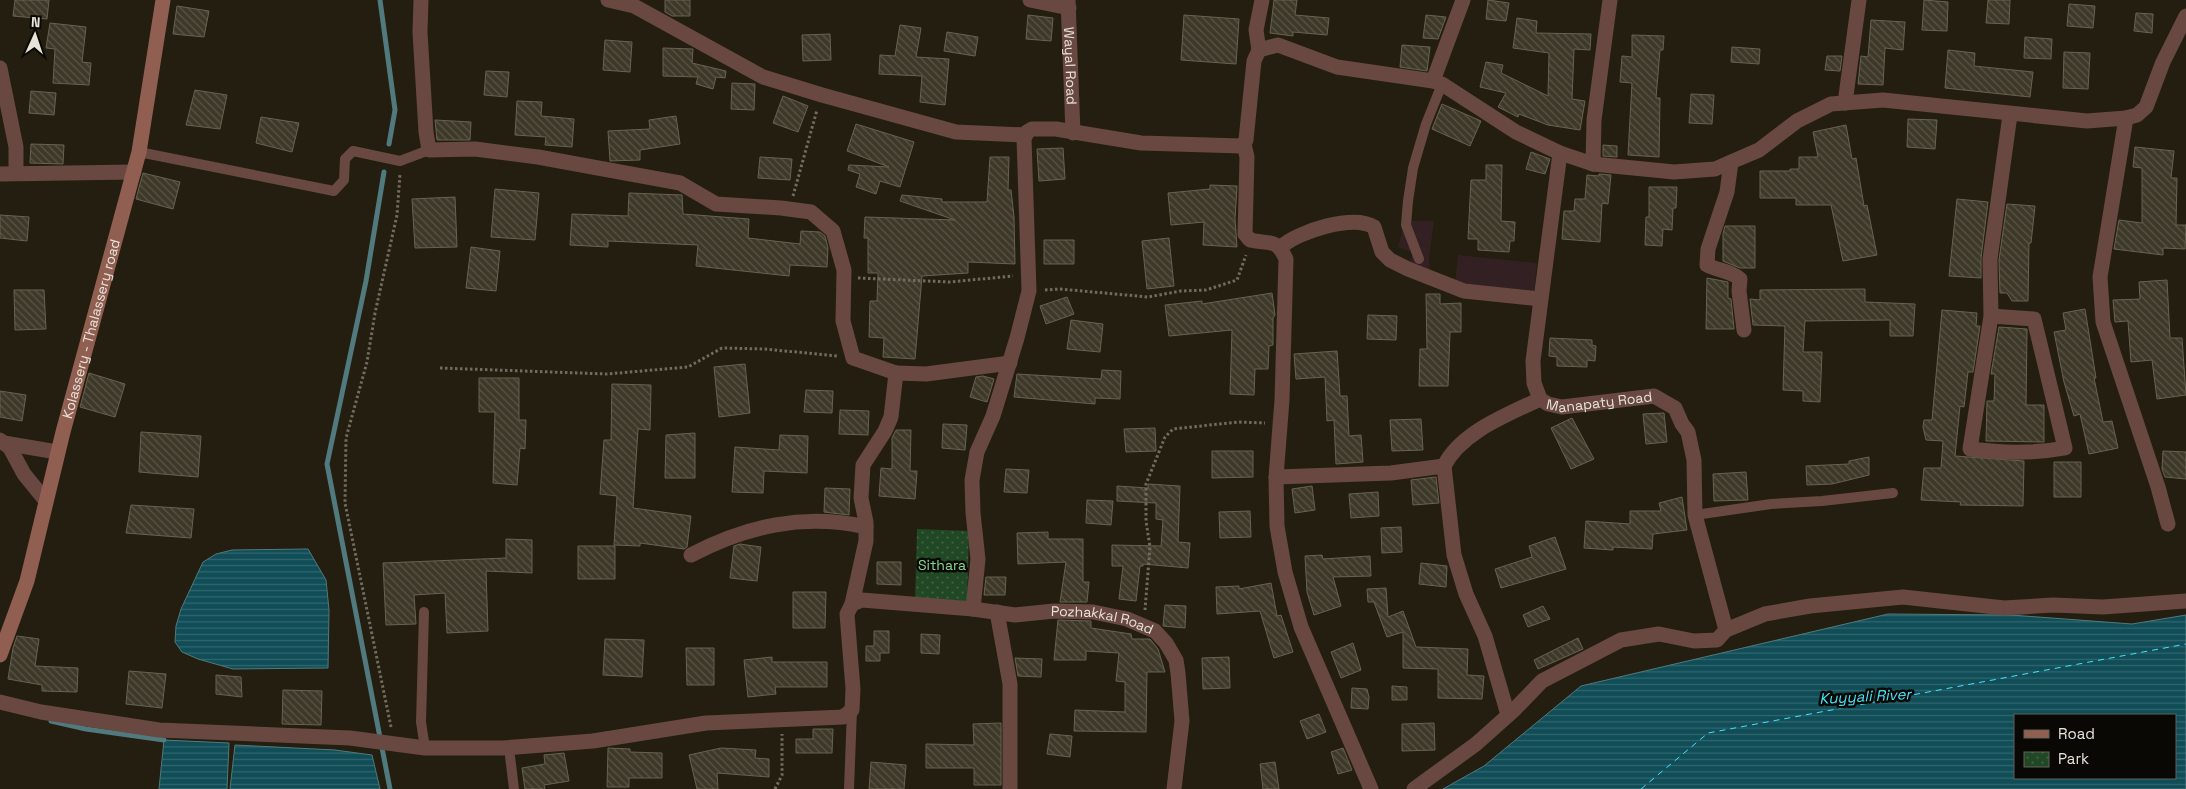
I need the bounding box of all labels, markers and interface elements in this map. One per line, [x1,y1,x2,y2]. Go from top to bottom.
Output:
north arrow [10,10,60,60]
text: N [31,13,41,31]
street label: Wayal Road [1060,27,1081,105]
street label: Kolassery - Thalassery road [58,237,124,421]
street label: Manapaty Road [1545,387,1653,416]
park label: Sithara [918,556,966,574]
street label: Pozhakkal Road [1051,602,1156,638]
water label: Kuyyali River [1819,684,1913,708]
legend [2014,714,2176,779]
text: Road [2058,724,2095,743]
text: Park [2058,749,2089,768]

